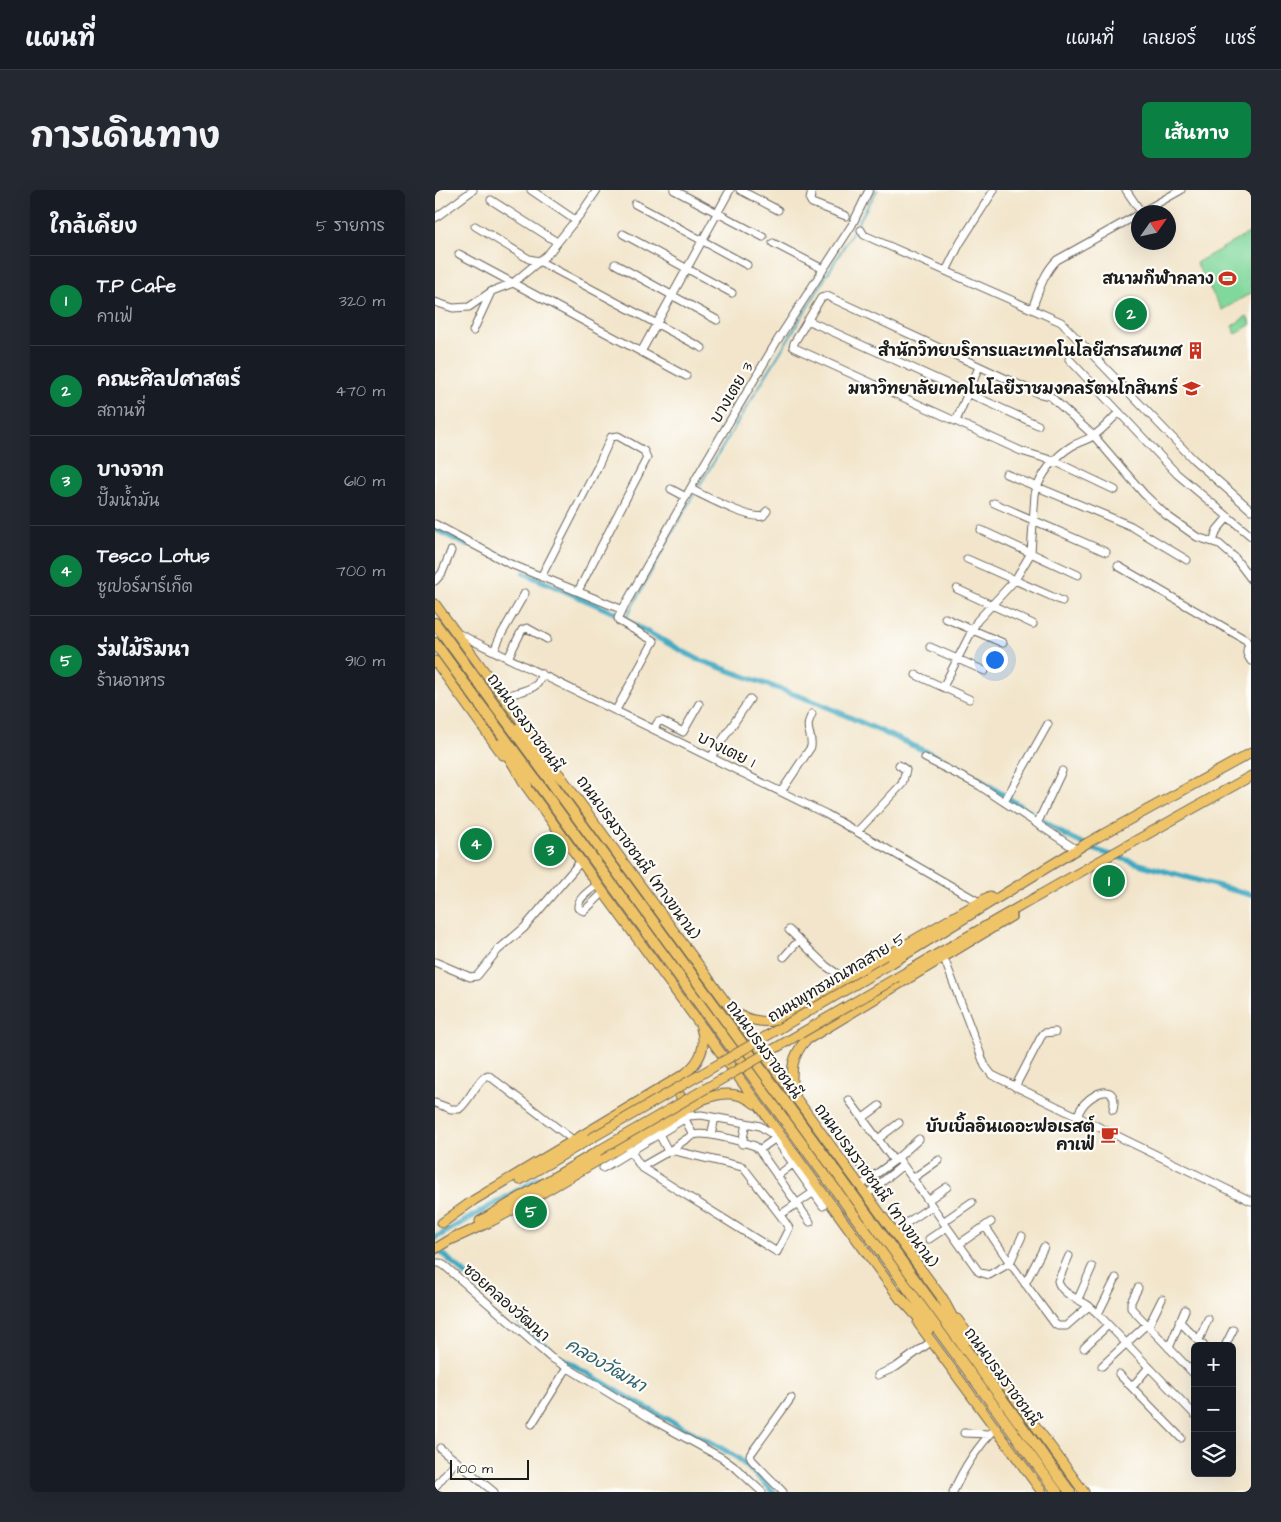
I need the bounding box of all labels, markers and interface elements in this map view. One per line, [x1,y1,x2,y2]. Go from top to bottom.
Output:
text: แผนที่ [25,22,95,56]
text: แผนที่ [1066,26,1114,51]
text: เลเยอร์ [1142,26,1196,51]
text: แชร์ [1224,26,1256,51]
button: เส้นทาง [1142,102,1251,158]
text: การเดินทาง [30,112,220,161]
north arrow [1131,205,1176,250]
text: ใกล้เคียง [50,212,137,241]
text: 5 รายการ [316,215,385,237]
place label: สนามกีฬากลาง [1102,268,1214,290]
sports icon: สนามกีฬากลาง [1218,268,1238,288]
text: T.P Cafe [97,273,176,300]
text: 1 [65,290,67,312]
text: 320 m [339,290,385,312]
pin: 2 [1115,295,1147,333]
text: คาเฟ่ [97,306,133,328]
place label: สำนักวิทยบริการและเทคโนโลยีสารสนเทศ [878,339,1184,362]
building icon: สำนักวิทยบริการและเทคโนโลยีสารสนเทศ [1186,340,1206,360]
street label: บางเตย 3 [705,358,759,427]
text: คณะศิลปศาสตร์ [97,367,241,394]
place label: มหาวิทยาลัยเทคโนโลยีราชมงคลรัตนโกสินทร์ [848,377,1178,400]
school or university icon: มหาวิทยาลัยเทคโนโลยีราชมงคลรัตนโกสินทร์ [1182,378,1202,398]
text: 2 [61,380,71,402]
text: 470 m [335,380,385,402]
text: สถานที่ [97,400,145,422]
text: บางจาก [97,457,164,484]
text: 3 [62,470,70,492]
text: 610 m [344,470,385,492]
text: ปั๊มน้ำมัน [97,490,159,512]
text: Tesco Lotus [97,543,210,570]
text: 4 [61,560,71,582]
text: 700 m [336,560,385,582]
text: ซูเปอร์มาร์เก็ต [97,576,193,598]
text: ร่มไม้ริมนา [97,637,190,664]
your location [982,647,1008,673]
text: 5 [60,650,72,672]
text: 910 m [345,650,385,672]
street label: ถนนบรมราชชนนี [482,669,568,776]
text: ร้านอาหาร [97,670,166,692]
street label: บางเตย 1 [694,726,759,773]
street label: ถนนบรมราชชนนี (ทางขนาน) [571,771,705,944]
pin: 4 [460,825,492,863]
pin: 3 [534,831,566,869]
pin: 1 [1093,862,1125,900]
street label: ถนนพุทธมณฑลสาย 5 [763,928,911,1029]
street label: ถนนบรมราชชนนี [721,996,807,1103]
street label: ถนนบรมราชชนนี (ทางขนาน) [809,1099,943,1272]
place label: บับเบิ้ลอินเดอะฟอเรสต์ คาเฟ่ [926,1111,1095,1156]
cafe icon: บับเบิ้ลอินเดอะฟอเรสต์ คาเฟ่ [1099,1125,1119,1145]
pin: 5 [515,1193,547,1231]
street label: ซอยคลองวัฒนา [458,1259,555,1347]
street label: ถนนบรมราชชนนี [959,1323,1045,1430]
water label: คลองวัฒนา [561,1332,652,1399]
map controls [1191,1342,1236,1477]
button: + [1191,1342,1236,1387]
button: − [1191,1387,1236,1432]
button: layers [1191,1432,1236,1477]
scale bar [450,1457,529,1480]
text: 100 m [457,1459,493,1479]

